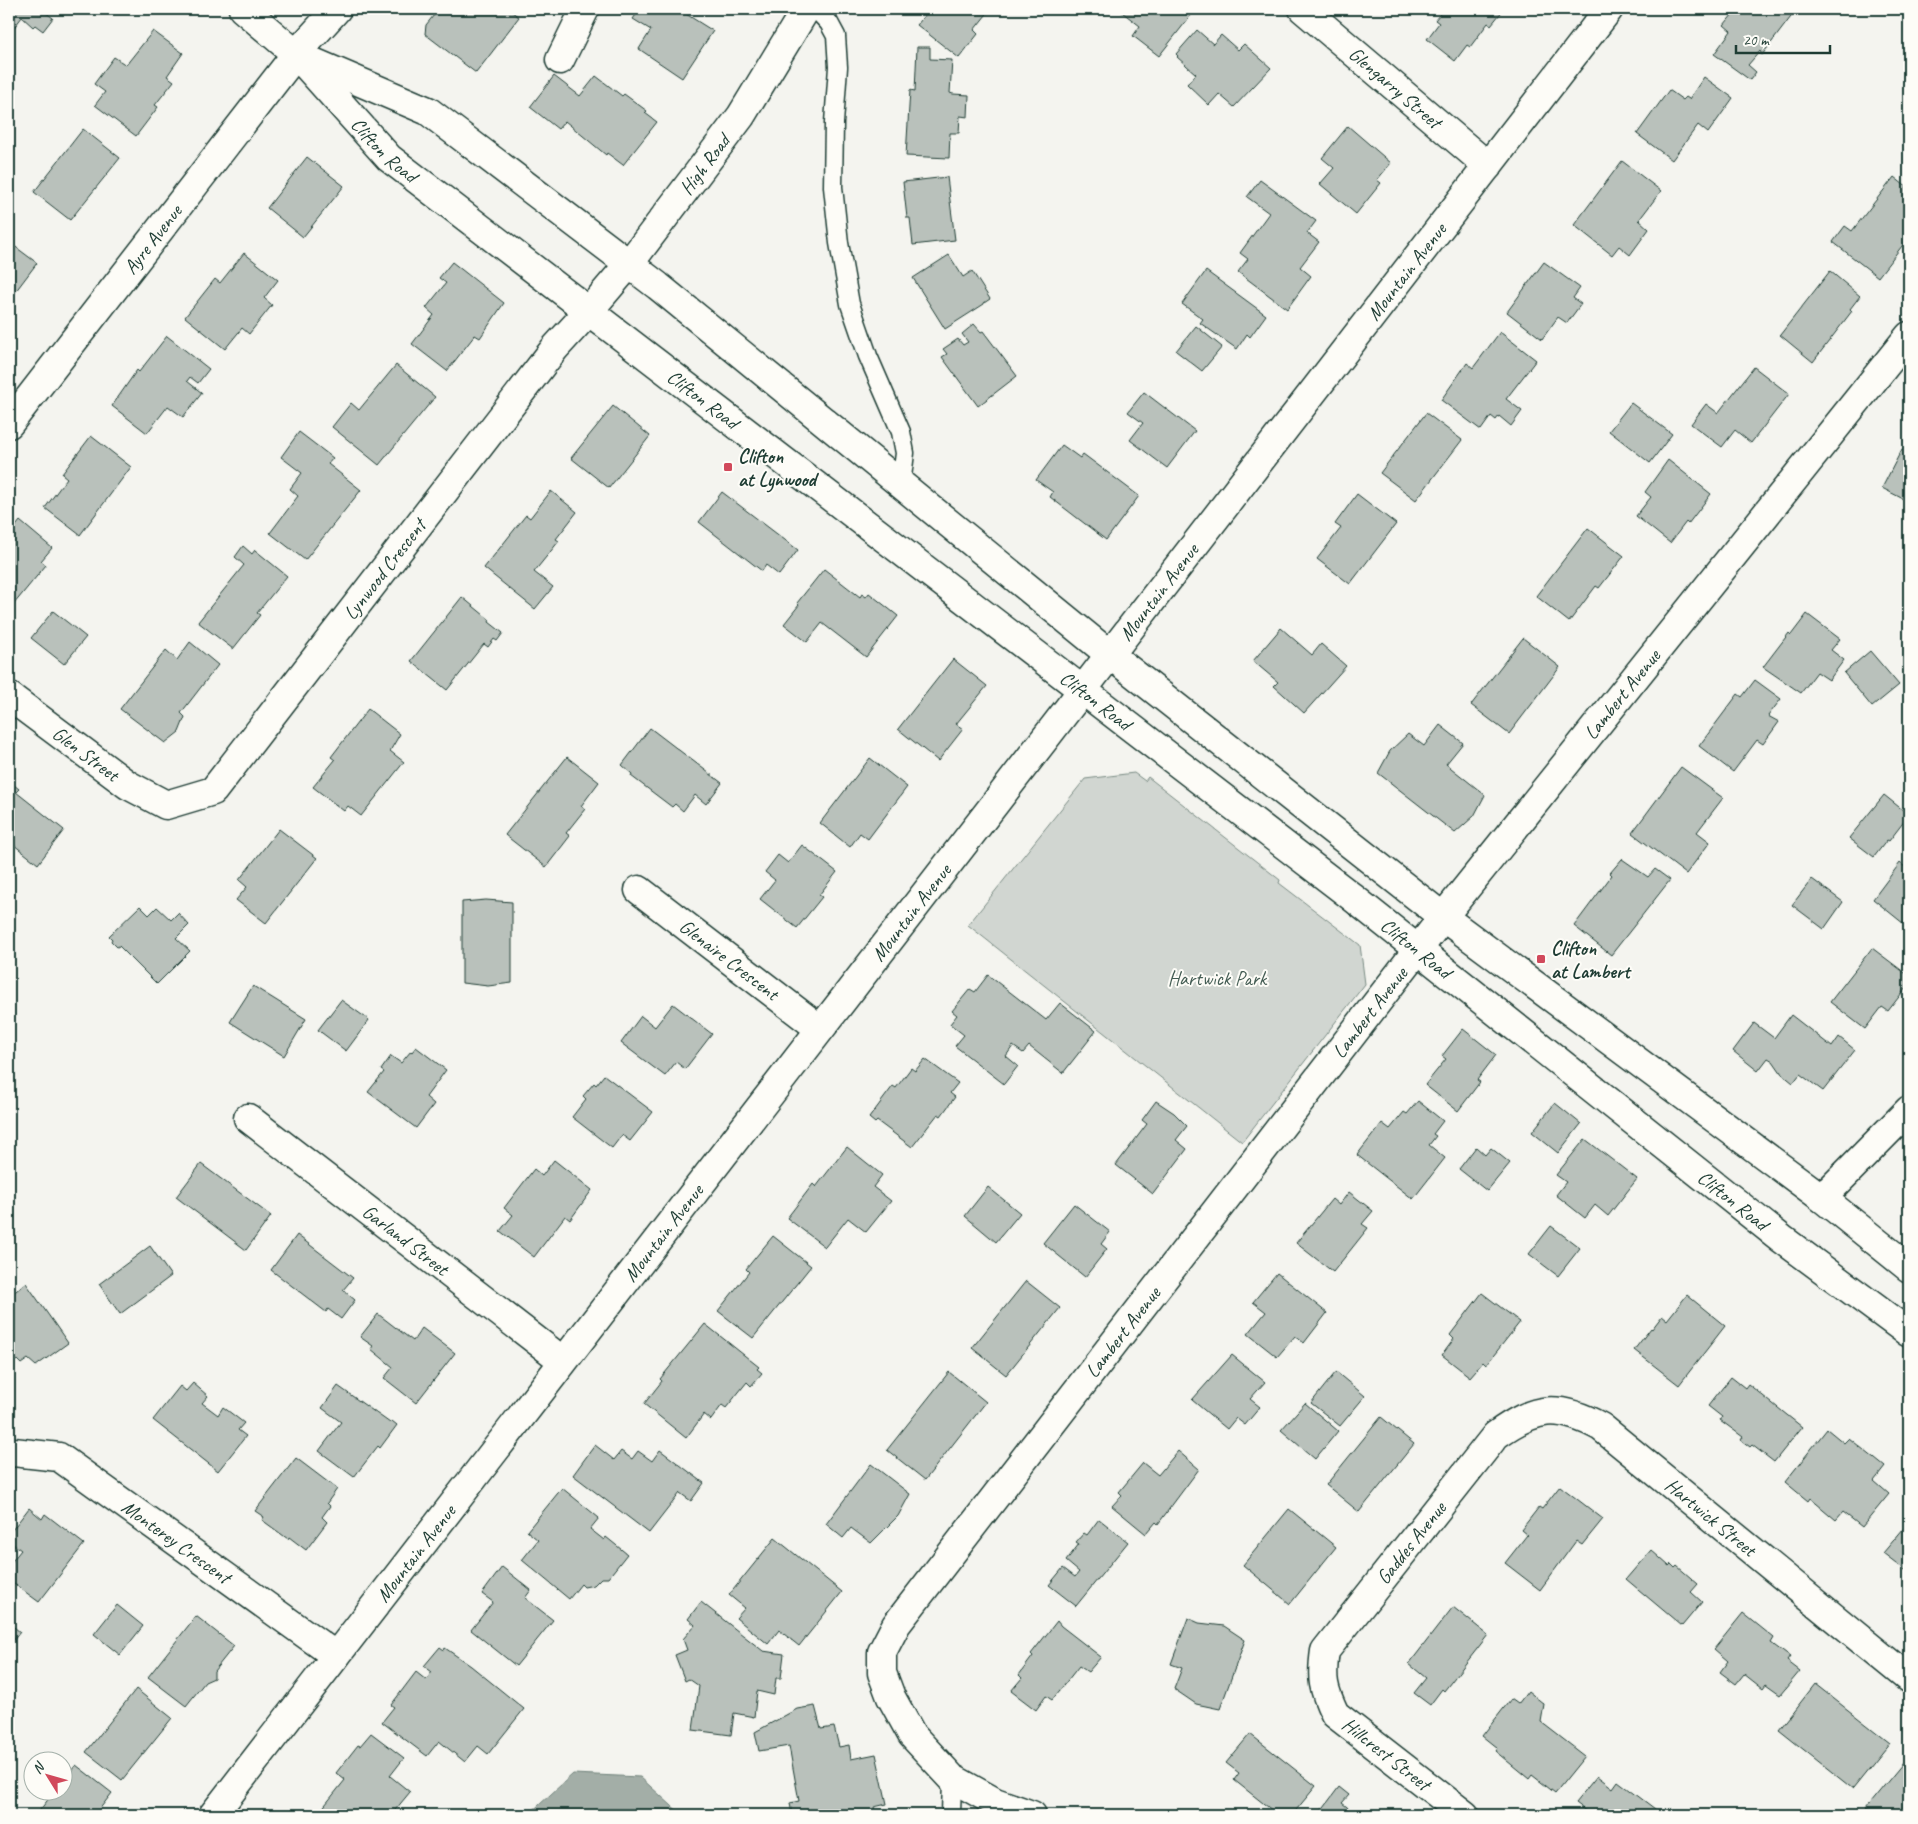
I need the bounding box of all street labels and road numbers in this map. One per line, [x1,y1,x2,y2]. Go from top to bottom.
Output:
street label: Glengarry Street [1344,41,1449,136]
street label: Clifton Road [346,112,425,190]
street label: High Road [673,127,737,200]
street label: Ayre Avenue [118,198,188,279]
street label: Mountain Avenue [1361,217,1453,325]
street label: Clifton Road [662,364,746,436]
street label: Lynwood Crescent [338,511,433,624]
street label: Mountain Avenue [1113,537,1205,645]
street label: Lambert Avenue [1578,643,1666,744]
street label: Clifton Road [1055,665,1139,738]
street label: Glen Street [48,720,126,788]
street label: Mountain Avenue [865,857,957,966]
street label: Clifton Road [1376,912,1459,986]
street label: Glenaire Crescent [675,913,786,1007]
street label: Lambert Avenue [1326,960,1413,1063]
street label: Clifton Road [1693,1164,1776,1238]
street label: Mountain Avenue [618,1178,709,1286]
street label: Garland Street [358,1198,455,1282]
street label: Lambert Avenue [1079,1280,1166,1382]
street label: Hartwick Street [1660,1472,1763,1563]
street label: Monterey Crescent [117,1494,239,1591]
street label: Gaddes Avenue [1370,1495,1452,1589]
street label: Mountain Avenue [370,1498,462,1607]
street label: Hillcrest Street [1337,1712,1438,1798]

